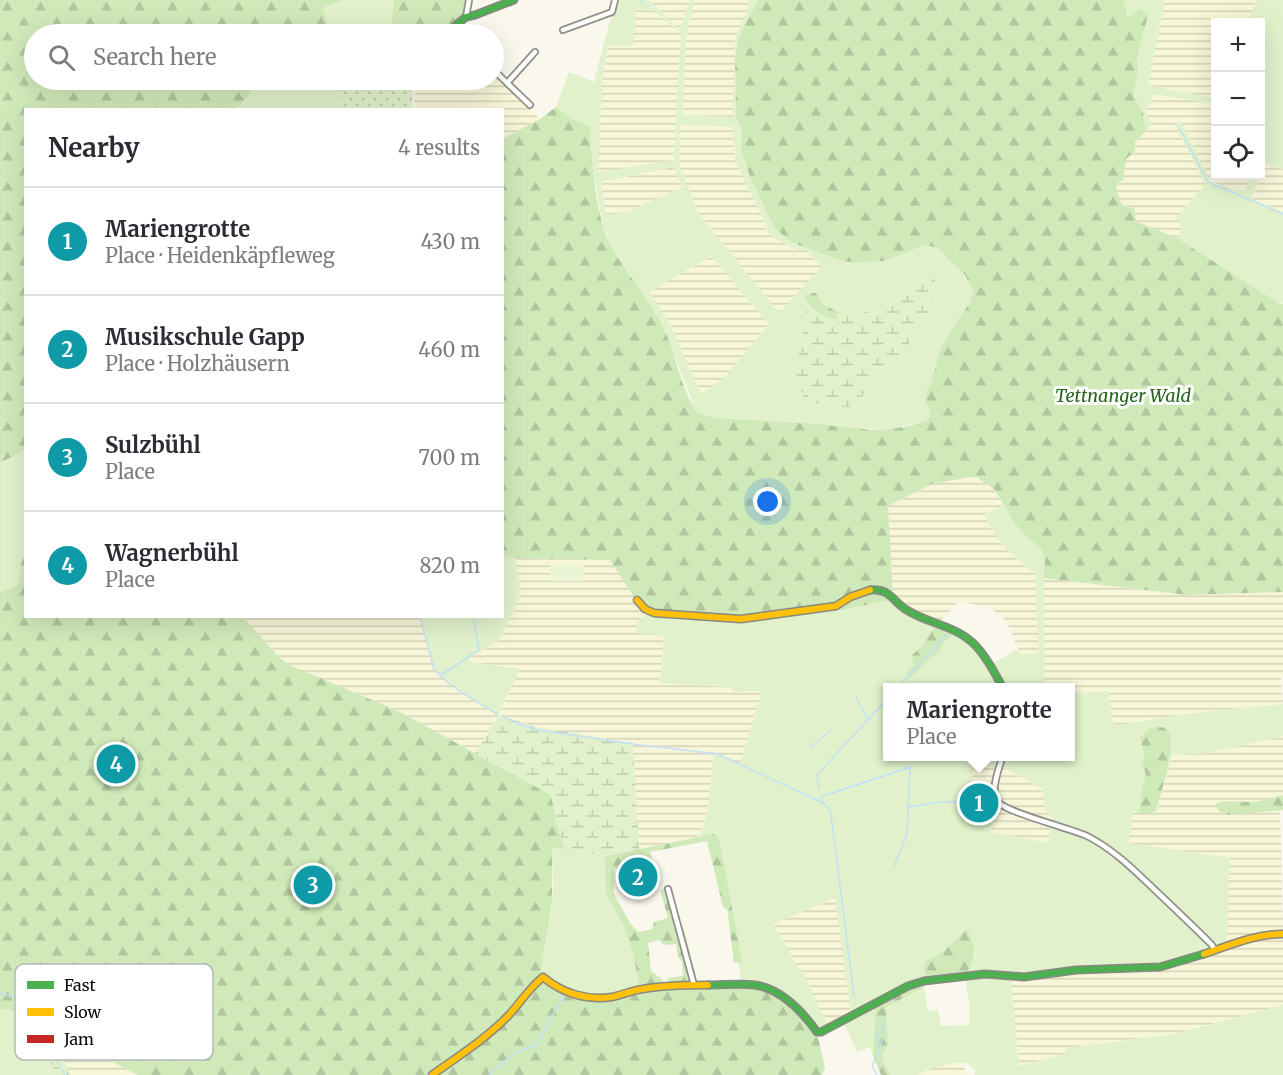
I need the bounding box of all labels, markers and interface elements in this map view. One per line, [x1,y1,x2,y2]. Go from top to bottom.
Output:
map controls [1211,18,1265,180]
button: + [1211,18,1265,72]
search box [24,24,504,90]
icon: search [45,41,78,74]
text: Search here [93,43,216,71]
button: − [1211,72,1265,126]
button: locate [1211,126,1265,180]
text: Nearby [48,131,140,164]
text: 4 results [398,135,480,160]
text: Mariengrotte [105,215,250,243]
text: 1 [63,229,72,254]
text: 430 m [421,229,480,254]
text: Place · Heidenkäpfleweg [105,243,335,268]
text: Musikschule Gapp [105,323,305,351]
text: 2 [62,337,73,362]
text: 460 m [418,337,480,362]
text: Place · Holzhäusern [105,351,290,376]
park label: Tettnanger Wald [1055,384,1192,407]
text: Sulzbühl [105,431,201,459]
text: 3 [62,445,73,470]
text: 700 m [419,445,480,470]
text: Place [105,459,155,484]
your location [753,487,782,516]
text: Wagnerbühl [105,539,239,567]
text: 4 [61,553,74,578]
text: 820 m [420,553,480,578]
text: Place [105,567,155,592]
popup [883,683,1075,761]
text: Mariengrotte [906,696,1052,724]
text: Place [906,724,956,749]
pin: 4 [96,742,136,786]
pin: 1 [960,780,998,826]
pin: 2 [618,854,658,900]
pin: 3 [294,862,332,908]
legend [15,964,213,1060]
text: Fast [64,975,97,995]
text: Slow [64,1002,102,1022]
text: Jam [63,1029,94,1049]

